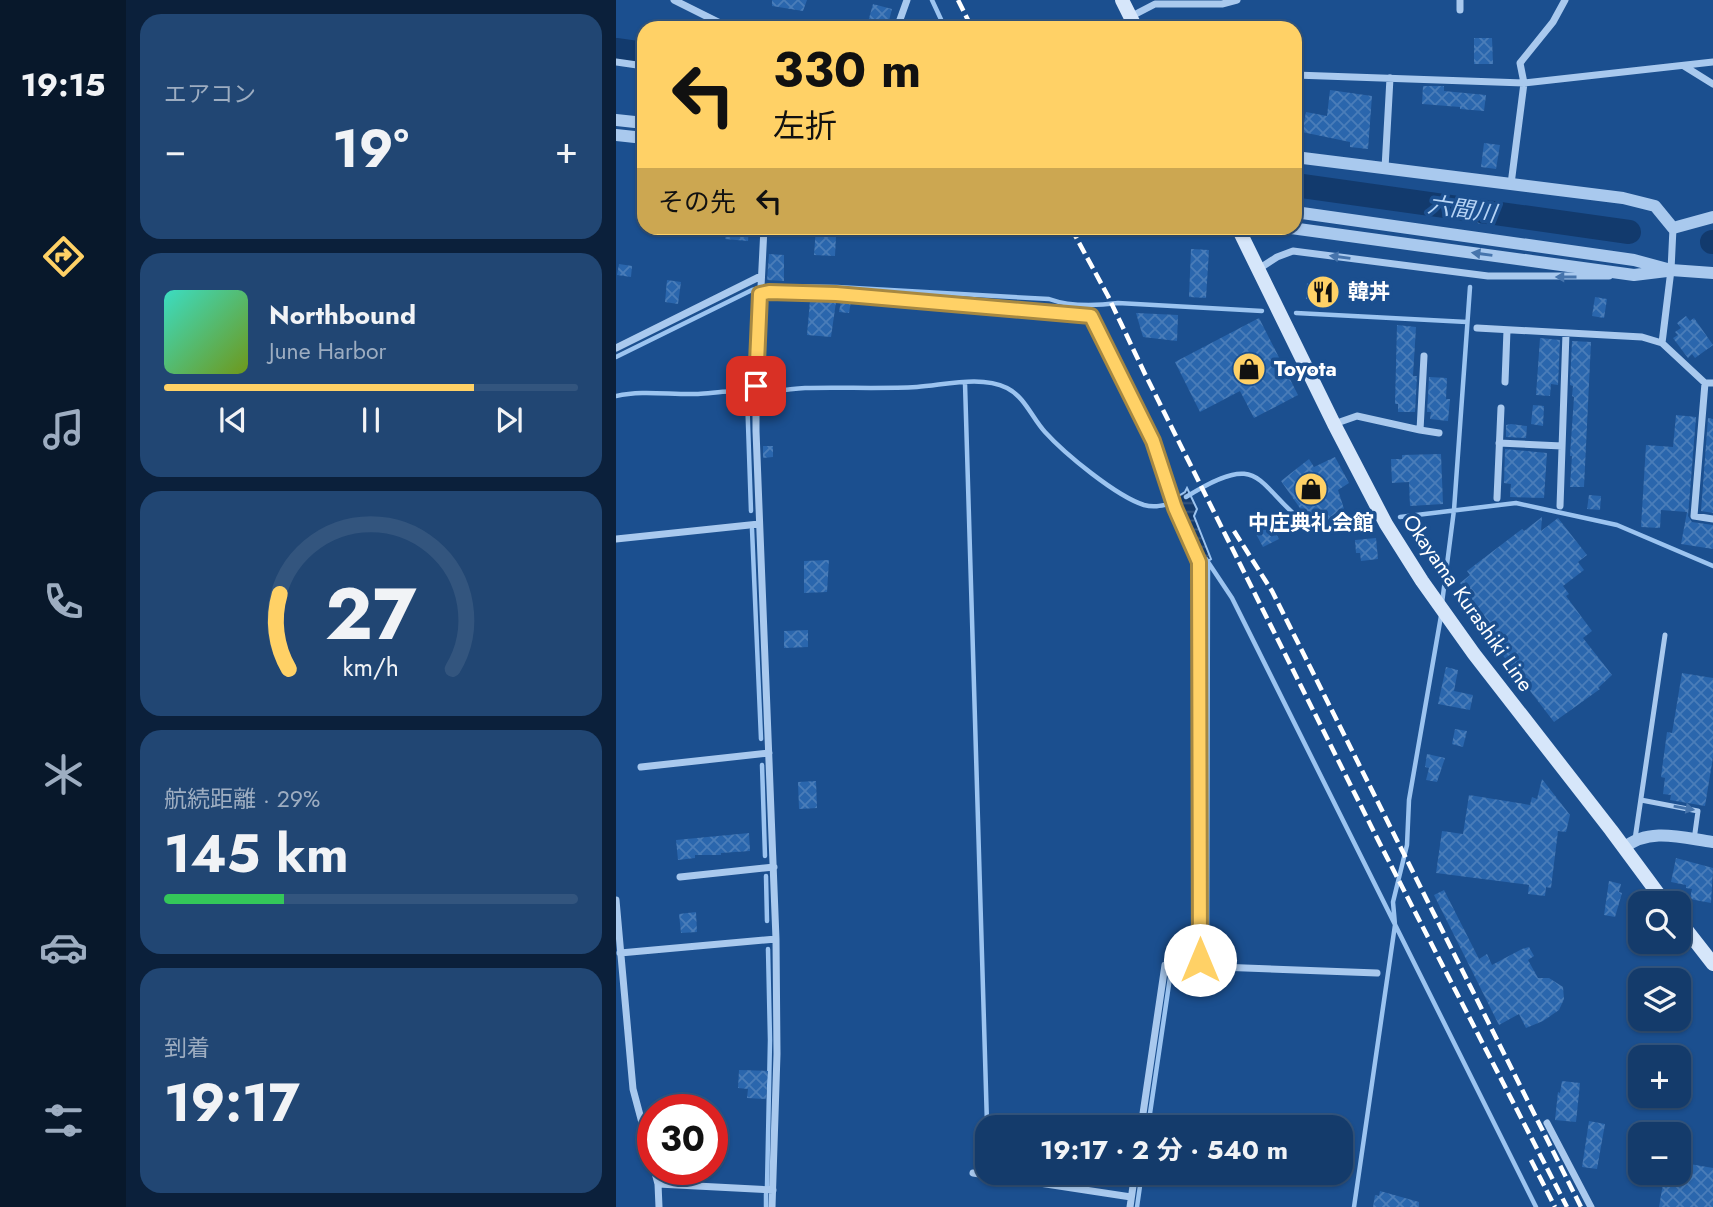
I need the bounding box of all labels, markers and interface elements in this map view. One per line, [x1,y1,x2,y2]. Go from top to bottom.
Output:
text: 330 m [773,35,921,105]
icon: left [658,49,749,140]
text: 19:15 [21,62,105,108]
text: エアコン [164,77,256,111]
text: 左折 [773,103,837,149]
text: 19° [332,111,409,187]
text: − [164,122,186,177]
text: + [555,122,578,177]
icon: left [750,182,788,220]
text: その先 [658,183,736,221]
water label: 六間川 [1425,187,1502,231]
icon: directions [39,232,88,281]
one-way arrow [1471,248,1493,259]
one-way arrow [1329,251,1351,262]
one-way arrow [1555,272,1577,283]
restaurant icon: 韓丼 [1304,273,1342,311]
place label: 韓丼 [1348,277,1390,307]
text: Northbound [269,296,416,334]
text: June Harbor [269,334,386,368]
shop icon: Toyota [1230,350,1268,388]
place label: Toyota [1274,354,1337,384]
pin [726,356,786,416]
icon: arrive [737,367,775,405]
icon: previous [214,401,252,439]
icon: pause [352,401,390,439]
icon: next [490,401,528,439]
icon: music [39,405,88,454]
shop icon: 中庄典礼会館 [1292,470,1330,508]
place label: 中庄典礼会館 [1248,508,1374,538]
street label: Okayama Kurashiki Line [1395,508,1541,698]
text: 27 [325,562,417,667]
icon: phone [39,577,88,626]
text: km/h [343,649,399,685]
icon: climate [39,750,88,799]
text: 航続距離 · 29% [164,782,320,816]
one-way arrow [1673,803,1695,814]
text: 145 km [164,816,349,892]
map controls [1628,891,1691,1185]
button: search [1628,891,1691,954]
icon: car [39,923,88,972]
position arrow [1163,923,1237,997]
button: layers [1628,968,1691,1031]
text: 到着 [164,1031,210,1065]
button: + [1628,1045,1691,1108]
text: 19:17 [164,1065,300,1141]
speed limit sign: 30 [637,1094,728,1185]
icon: filters [39,1096,88,1145]
button: − [1628,1122,1691,1185]
text: 19:17 · 2 分 · 540 m [1040,1131,1288,1169]

